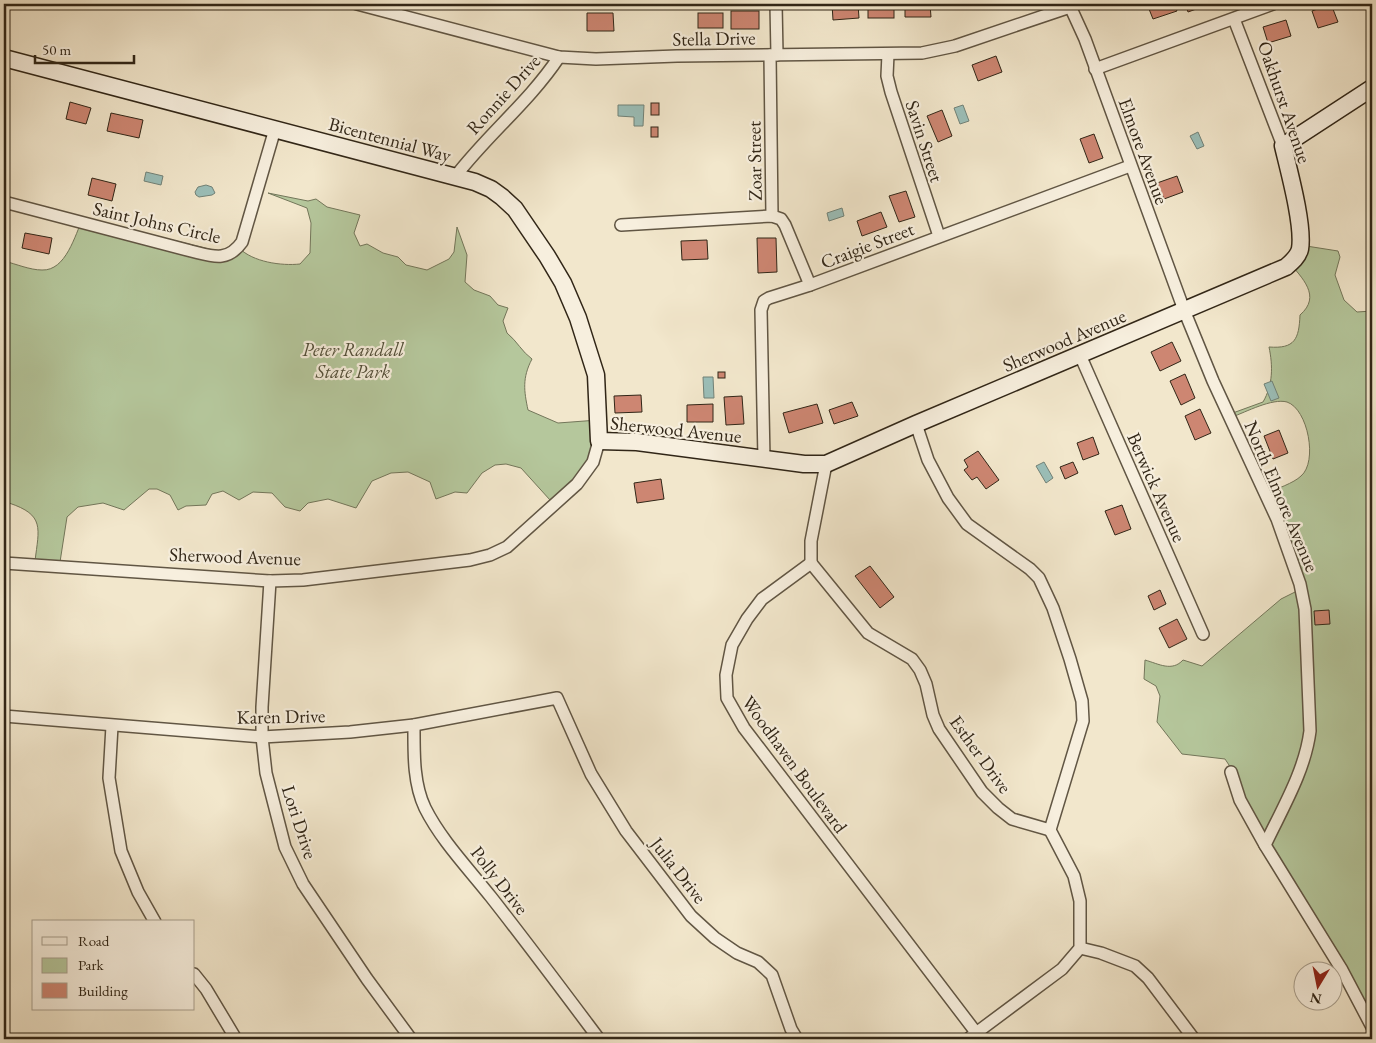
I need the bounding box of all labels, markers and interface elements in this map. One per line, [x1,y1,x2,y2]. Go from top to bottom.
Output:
street label: Stella Drive [672,25,756,52]
scale bar [35,32,134,64]
street label: Oakhurst Avenue [1252,38,1317,167]
text: 50 m [42,40,71,59]
street label: Ronnie Drive [461,49,546,140]
street label: Elmore Avenue [1113,94,1174,208]
street label: Savin Street [900,97,949,185]
street label: Bicentennial Way [326,111,455,168]
street label: Zoar Street [741,121,768,201]
street label: Saint Johns Circle [91,196,223,249]
street label: Craigie Street [817,216,917,275]
street label: Sherwood Avenue [999,303,1130,378]
park label: Peter Randall State Park [302,337,404,384]
street label: Sherwood Avenue [609,410,743,449]
street label: North Elmore Avenue [1238,417,1325,576]
street label: Berwick Avenue [1121,428,1192,546]
street label: Sherwood Avenue [169,542,301,571]
street label: Woodhaven Boulevard [736,691,853,838]
street label: Karen Drive [236,703,326,730]
street label: Esther Drive [944,710,1017,798]
street label: Lori Drive [276,782,323,862]
street label: Julia Drive [644,830,712,909]
street label: Polly Drive [465,841,534,920]
legend [32,920,195,1010]
text: Road [78,931,110,950]
text: Park [78,955,105,974]
north arrow [1294,960,1344,1010]
text: Building [78,981,128,1000]
text: N [1308,989,1323,1009]

